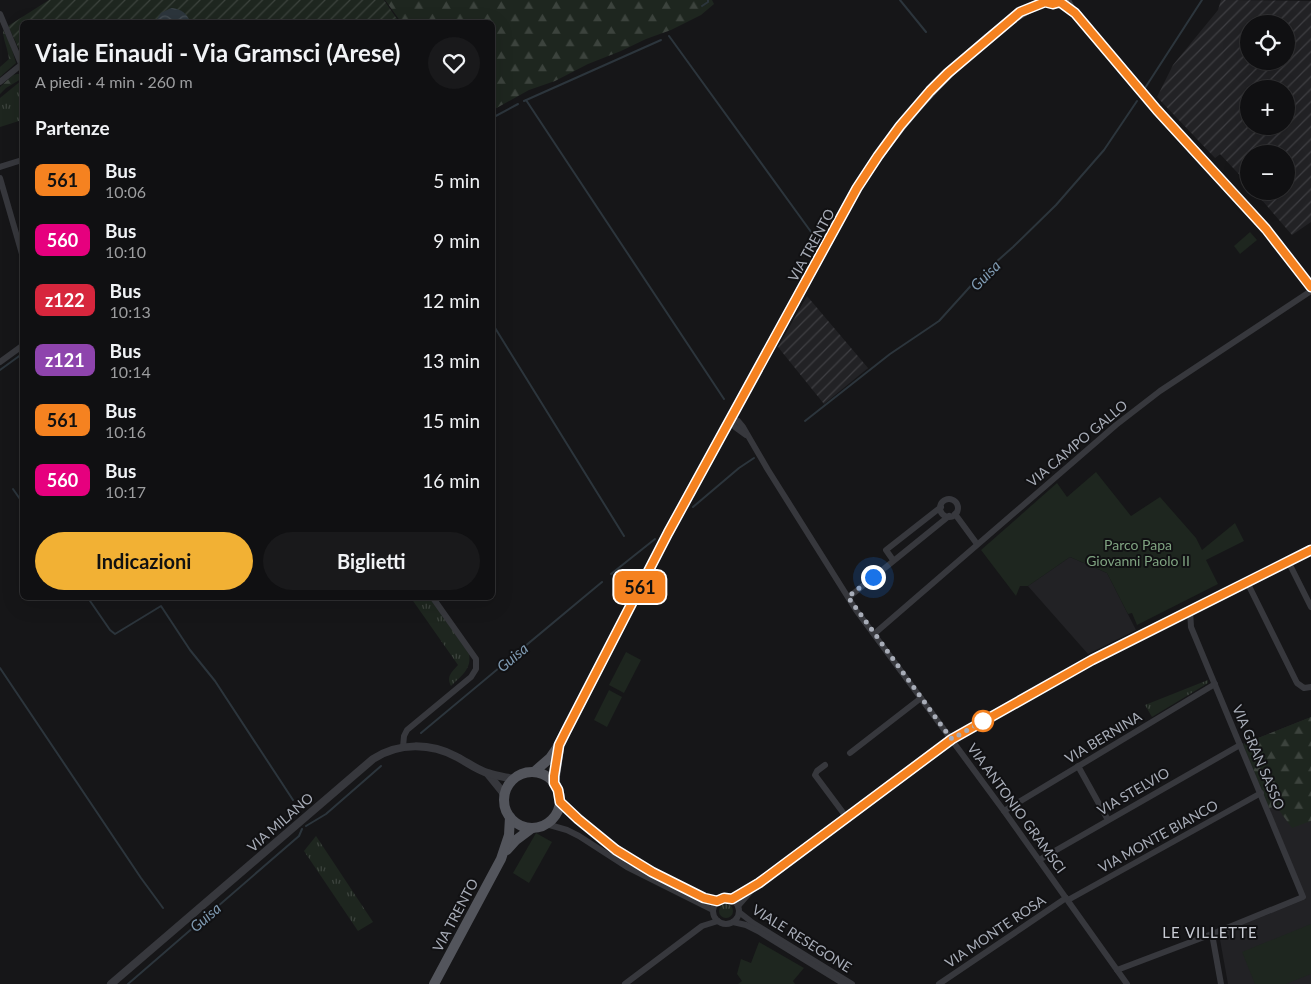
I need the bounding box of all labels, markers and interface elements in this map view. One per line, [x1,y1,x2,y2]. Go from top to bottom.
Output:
map controls [1240,15,1295,200]
button: locate [1240,15,1295,70]
button: heart [428,37,480,89]
text: Viale Einaudi - Via Gramsci (Arese) [35,38,400,67]
text: A piedi · 4 min · 260 m [35,72,193,91]
button: + [1240,80,1295,135]
text: Partenze [35,116,110,139]
button: − [1240,145,1295,200]
text: Bus [105,159,136,182]
text: 561 [47,169,78,191]
text: 5 min [433,169,480,192]
text: 10:06 [105,182,146,201]
street label: VIA TRENTO [784,206,838,284]
text: Bus [105,219,136,242]
text: 560 [47,229,78,251]
text: 9 min [433,229,480,252]
text: 10:10 [105,242,146,261]
water label: Guisa [966,256,1004,294]
text: Bus [110,279,141,302]
text: z122 [45,289,85,311]
text: 12 min [422,289,480,312]
text: 10:13 [110,302,151,321]
text: Bus [110,339,141,362]
text: z121 [45,349,85,371]
text: 13 min [422,349,480,372]
text: 10:14 [110,362,151,381]
street label: VIA CAMPO GALLO [1023,396,1131,490]
text: Bus [105,399,136,422]
text: 561 [47,409,78,431]
text: 15 min [422,409,480,432]
text: 10:16 [105,422,146,441]
text: Bus [105,459,136,482]
text: 560 [47,469,78,491]
text: 16 min [422,469,480,492]
text: 10:17 [105,482,146,501]
button: Indicazioni [35,532,253,590]
button: Biglietti [263,532,480,590]
park label: Parco Papa Giovanni Paolo II [1086,536,1190,569]
your location [861,565,886,590]
line badge: 561 [611,571,669,603]
text: 561 [624,576,656,598]
water label: Guisa [493,639,531,675]
street label: VIA GRAN SASSO [1229,702,1289,812]
street label: VIA BERNINA [1061,707,1145,767]
unlabelled marker [972,710,994,732]
street label: VIA ANTONIO GRAMSCI [964,740,1070,876]
street label: VIA STELVIO [1094,764,1172,818]
street label: VIA MILANO [244,789,316,855]
street label: VIA MONTE BIANCO [1095,796,1221,876]
street label: VIA TRENTO [429,876,481,954]
street label: VIA MONTE ROSA [942,891,1049,971]
water label: Guisa [186,898,224,935]
street label: VIALE RESEGONE [749,901,855,975]
district label: LE VILLETTE [1162,923,1258,941]

